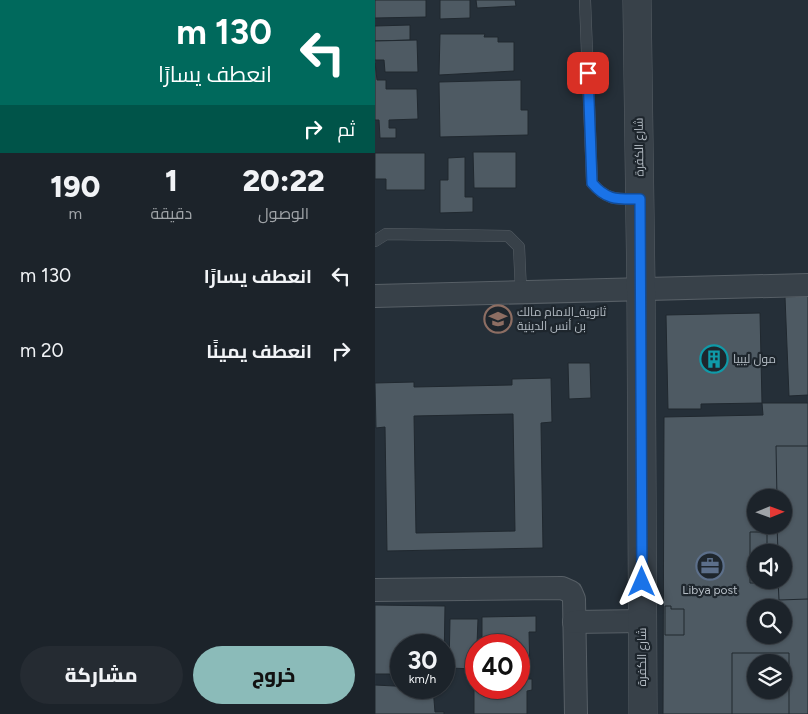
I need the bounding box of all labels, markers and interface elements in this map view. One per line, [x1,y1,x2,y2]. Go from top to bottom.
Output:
text: 130 m [176,11,272,53]
icon: left [290,20,355,85]
pin [567,52,609,94]
icon: arrive [574,59,602,87]
text: انعطف يسارًا [158,61,272,88]
icon: right [299,115,327,143]
street label: شارع الكفرة [631,117,648,177]
text: ثم [337,118,355,141]
text: 1 [165,162,178,199]
text: 20:22 [242,162,325,199]
text: 190 [50,168,100,205]
text: m [68,204,82,223]
text: دقيقة [151,204,192,223]
text: الوصول [258,204,309,223]
icon: left [327,262,355,290]
text: 130 m [20,264,71,287]
text: انعطف يسارًا [204,265,312,288]
school or university icon: ثانوية_الامام مالك بن أنس الدينية [483,304,513,334]
place label: ثانوية_الامام مالك بن أنس الدينية [517,305,607,333]
icon: right [327,337,355,365]
text: 20 m [20,339,64,362]
text: انعطف يمينًا [206,340,312,363]
building icon: مول ليبيا [699,344,729,374]
place label: مول ليبيا [733,352,776,366]
north arrow [747,489,793,534]
map controls [747,489,792,699]
button: sound [747,544,792,589]
office icon: Libya post [695,551,725,581]
position arrow [615,555,667,607]
place label: Libya post [682,583,738,597]
button: search [747,599,792,644]
street label: شارع الكفرة [635,627,650,686]
speed limit sign: 40 [465,634,530,699]
text: 30 [407,645,438,675]
button: مشاركة [20,646,183,704]
button: خروج [193,646,355,704]
button: layers [747,654,792,699]
text: km/h [409,672,436,686]

